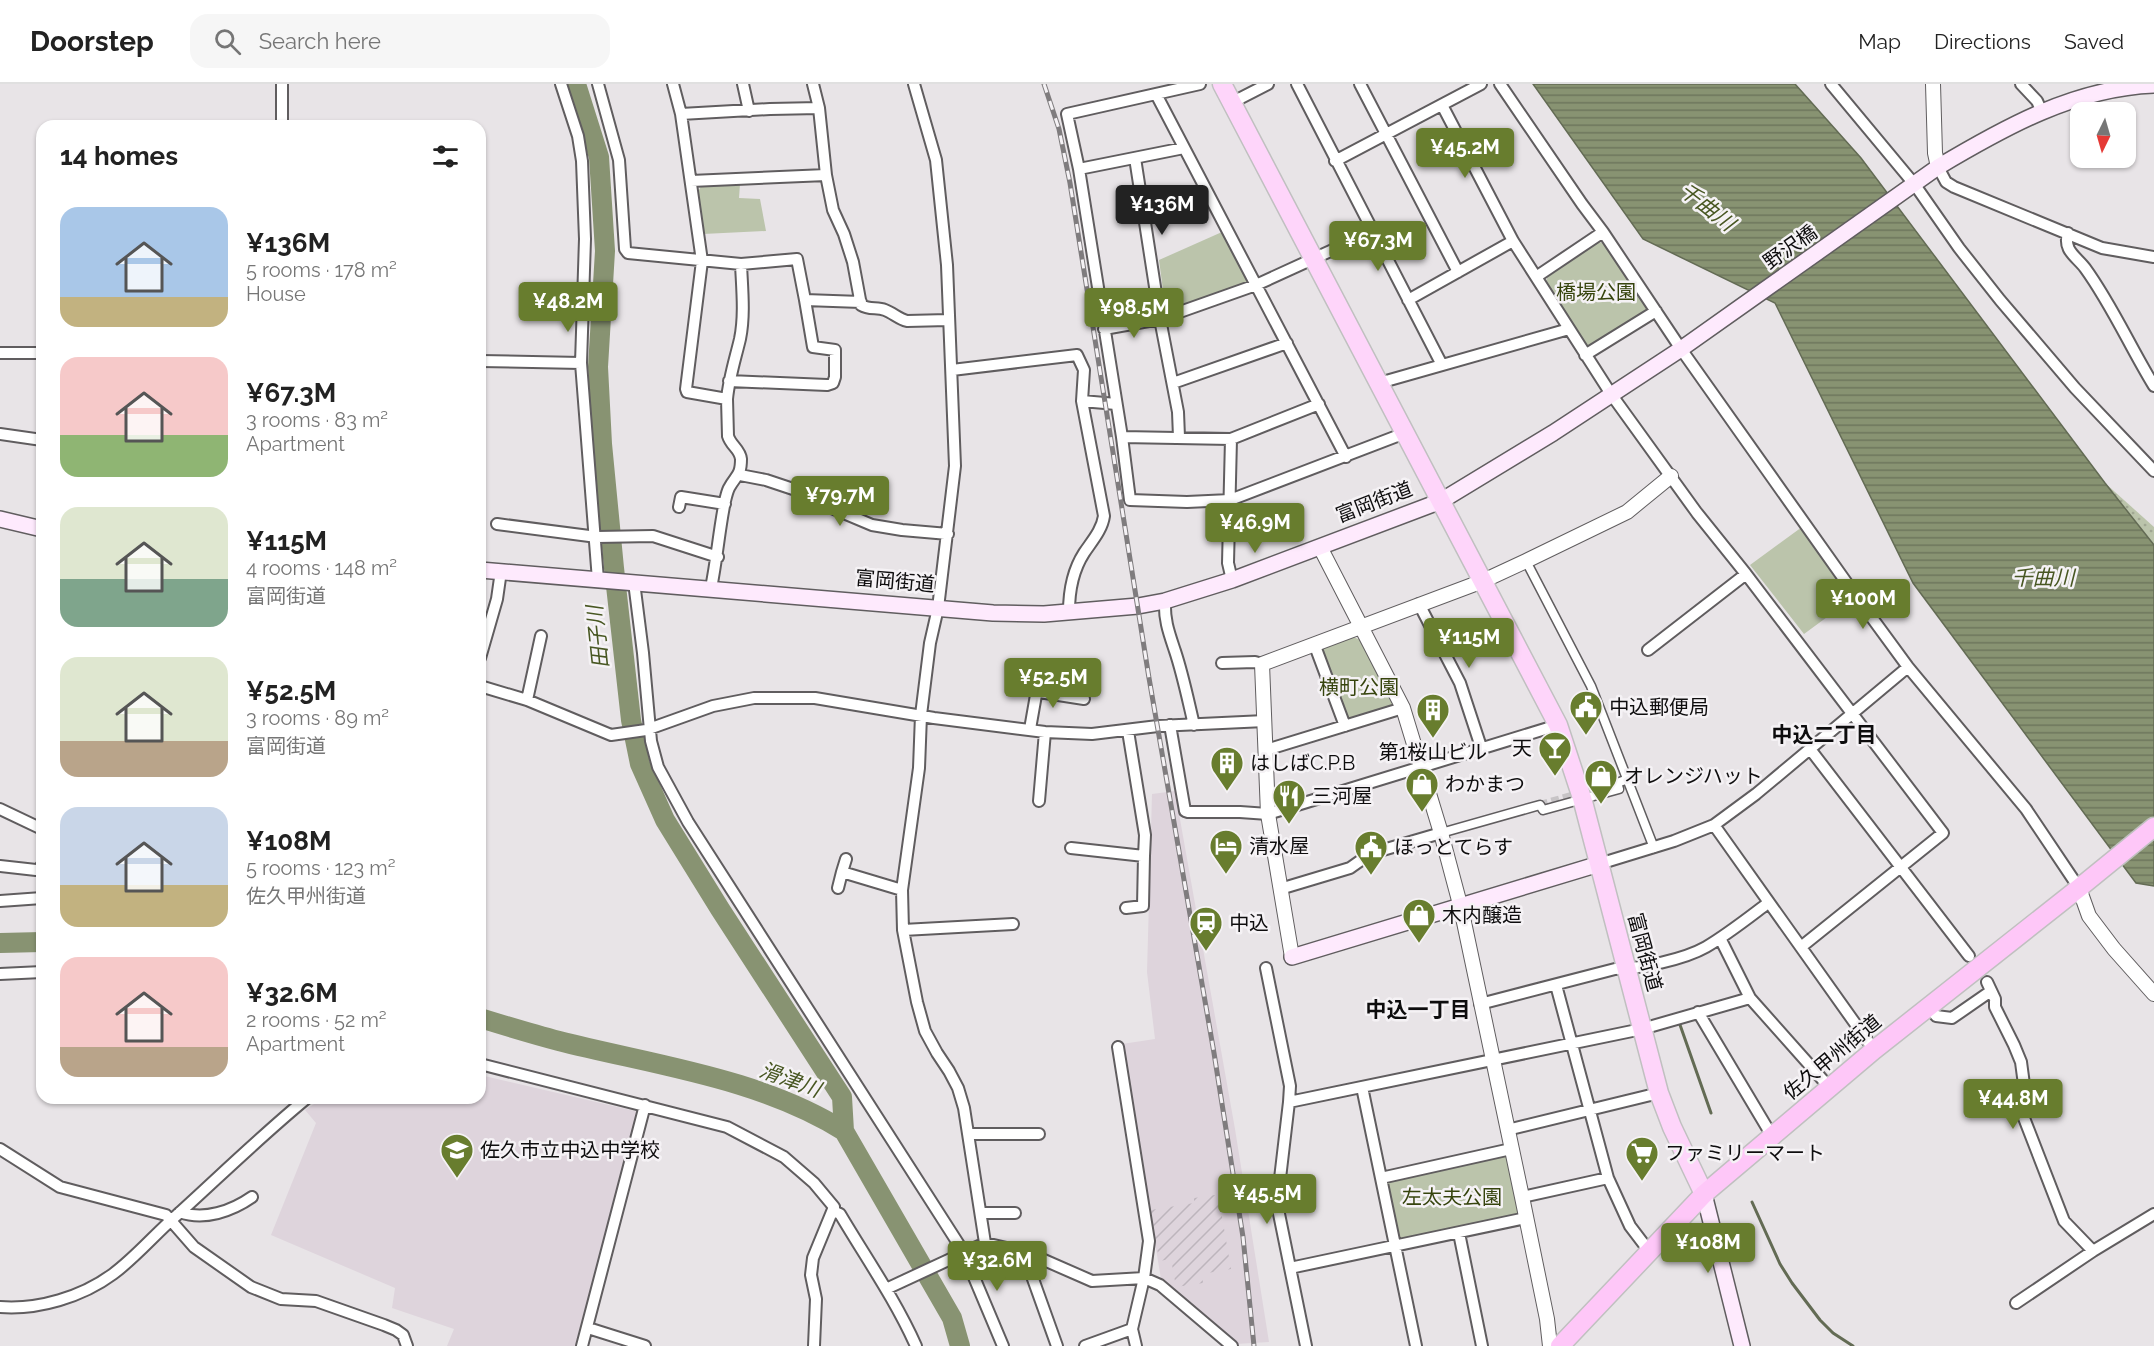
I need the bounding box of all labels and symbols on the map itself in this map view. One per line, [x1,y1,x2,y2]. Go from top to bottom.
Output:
north arrow [2070,102,2136,168]
pin: ¥45.2M [1416,128,1514,179]
water label: 千曲川 [1675,177,1741,237]
pin: ¥136M [1120,185,1204,236]
street label: 野沢橋 [1759,220,1821,274]
pin: ¥67.3M [1329,221,1427,272]
park label: 橋場公園 [1556,280,1636,304]
pin: ¥48.2M [519,282,617,333]
pin: ¥98.5M [1085,288,1183,339]
pin: ¥79.7M [791,476,889,527]
street label: 富岡街道 [1332,476,1416,528]
pin: ¥46.9M [1206,503,1304,554]
water label: 千曲川 [2012,565,2076,590]
street label: 富岡街道 [854,566,936,596]
pin: ¥100M [1821,579,1905,630]
water label: 田子川 [582,602,613,670]
pin: ¥115M [1427,618,1511,669]
pin: ¥52.5M [1004,658,1102,709]
park label: 横町公園 [1319,675,1399,699]
public building icon: 中込郵便局 [1568,689,1604,736]
building icon: 第1桜山ビル [1415,692,1451,739]
place label: 中込郵便局 [1609,695,1709,719]
district label: 中込二丁目 [1772,722,1877,747]
bar icon: 天 [1537,730,1573,777]
place label: 天 [1512,736,1532,760]
place label: 第1桜山ビル [1379,740,1487,764]
building icon: はしばC.P.B [1209,745,1245,792]
place label: はしばC.P.B [1250,751,1355,775]
shop icon: オレンジハット [1583,758,1619,805]
place label: オレンジハット [1624,764,1763,788]
shop icon: わかまつ [1404,766,1440,813]
place label: わかまつ [1445,772,1525,796]
restaurant icon: 三河屋 [1271,778,1307,825]
place label: 三河屋 [1312,784,1372,808]
hotel icon: 清水屋 [1208,828,1244,875]
public building icon: ほっとてらす [1353,829,1389,876]
place label: 清水屋 [1249,834,1309,858]
place label: ほっとてらす [1394,835,1513,859]
shop icon: 木内醸造 [1401,897,1437,944]
place label: 木内醸造 [1442,903,1522,927]
station icon: 中込 [1188,905,1224,952]
street label: 富岡街道 [1623,910,1667,994]
place label: 中込 [1229,911,1269,935]
district label: 中込一丁目 [1366,997,1471,1022]
street label: 佐久甲州街道 [1778,1009,1886,1105]
water label: 滑津川 [756,1057,826,1103]
pin: ¥44.8M [1964,1079,2062,1130]
school or university icon: 佐久市立中込中学校 [439,1132,475,1179]
supermarket icon: ファミリーマート [1624,1135,1660,1182]
place label: 佐久市立中込中学校 [480,1138,660,1162]
place label: ファミリーマート [1665,1141,1825,1165]
pin: ¥45.5M [1218,1174,1316,1225]
park label: 左太夫公園 [1402,1185,1502,1209]
pin: ¥108M [1666,1223,1750,1274]
pin: ¥32.6M [948,1241,1046,1292]

